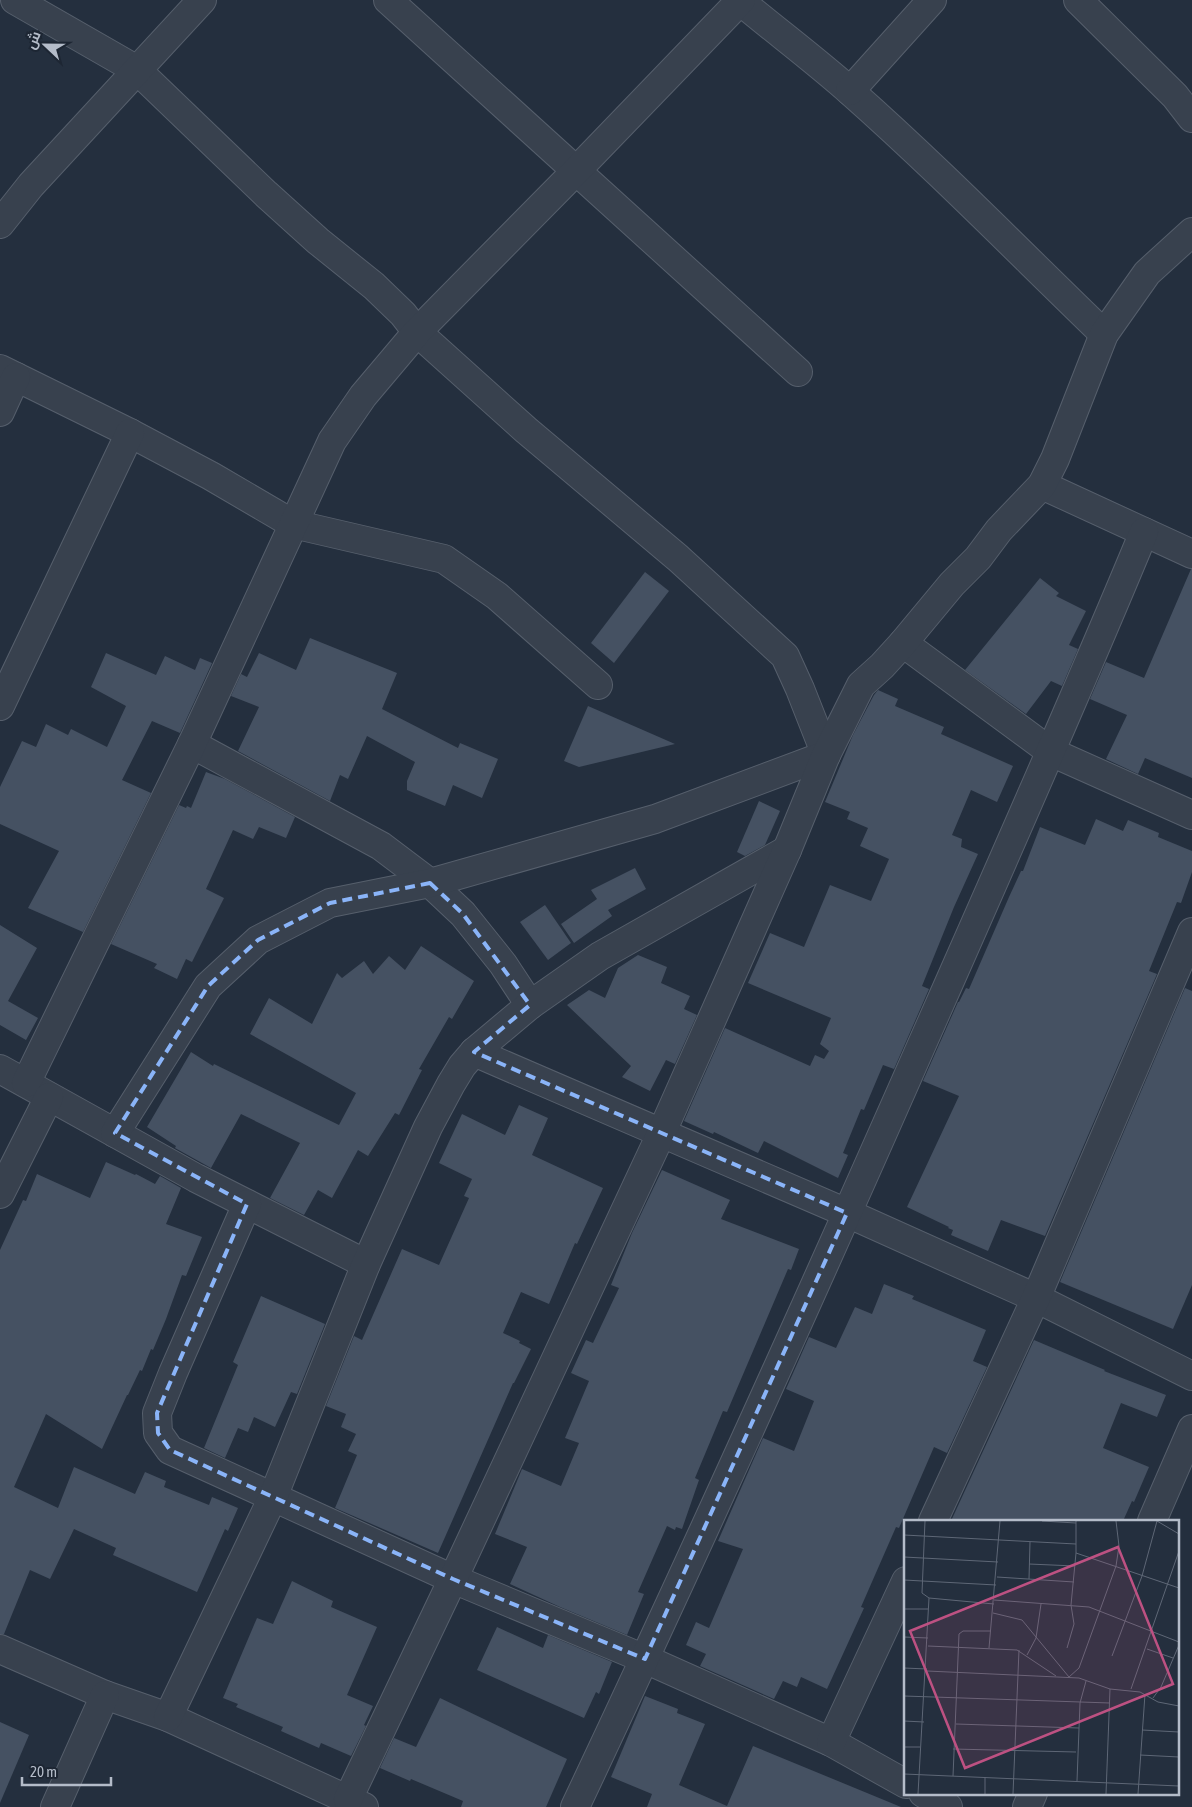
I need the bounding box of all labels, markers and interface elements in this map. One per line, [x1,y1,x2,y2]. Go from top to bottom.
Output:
north arrow [20,20,70,70]
text: ش [22,29,45,52]
inset map [904,1520,1180,1794]
scale bar [22,1754,111,1786]
text: 20 m [30,1763,57,1780]

